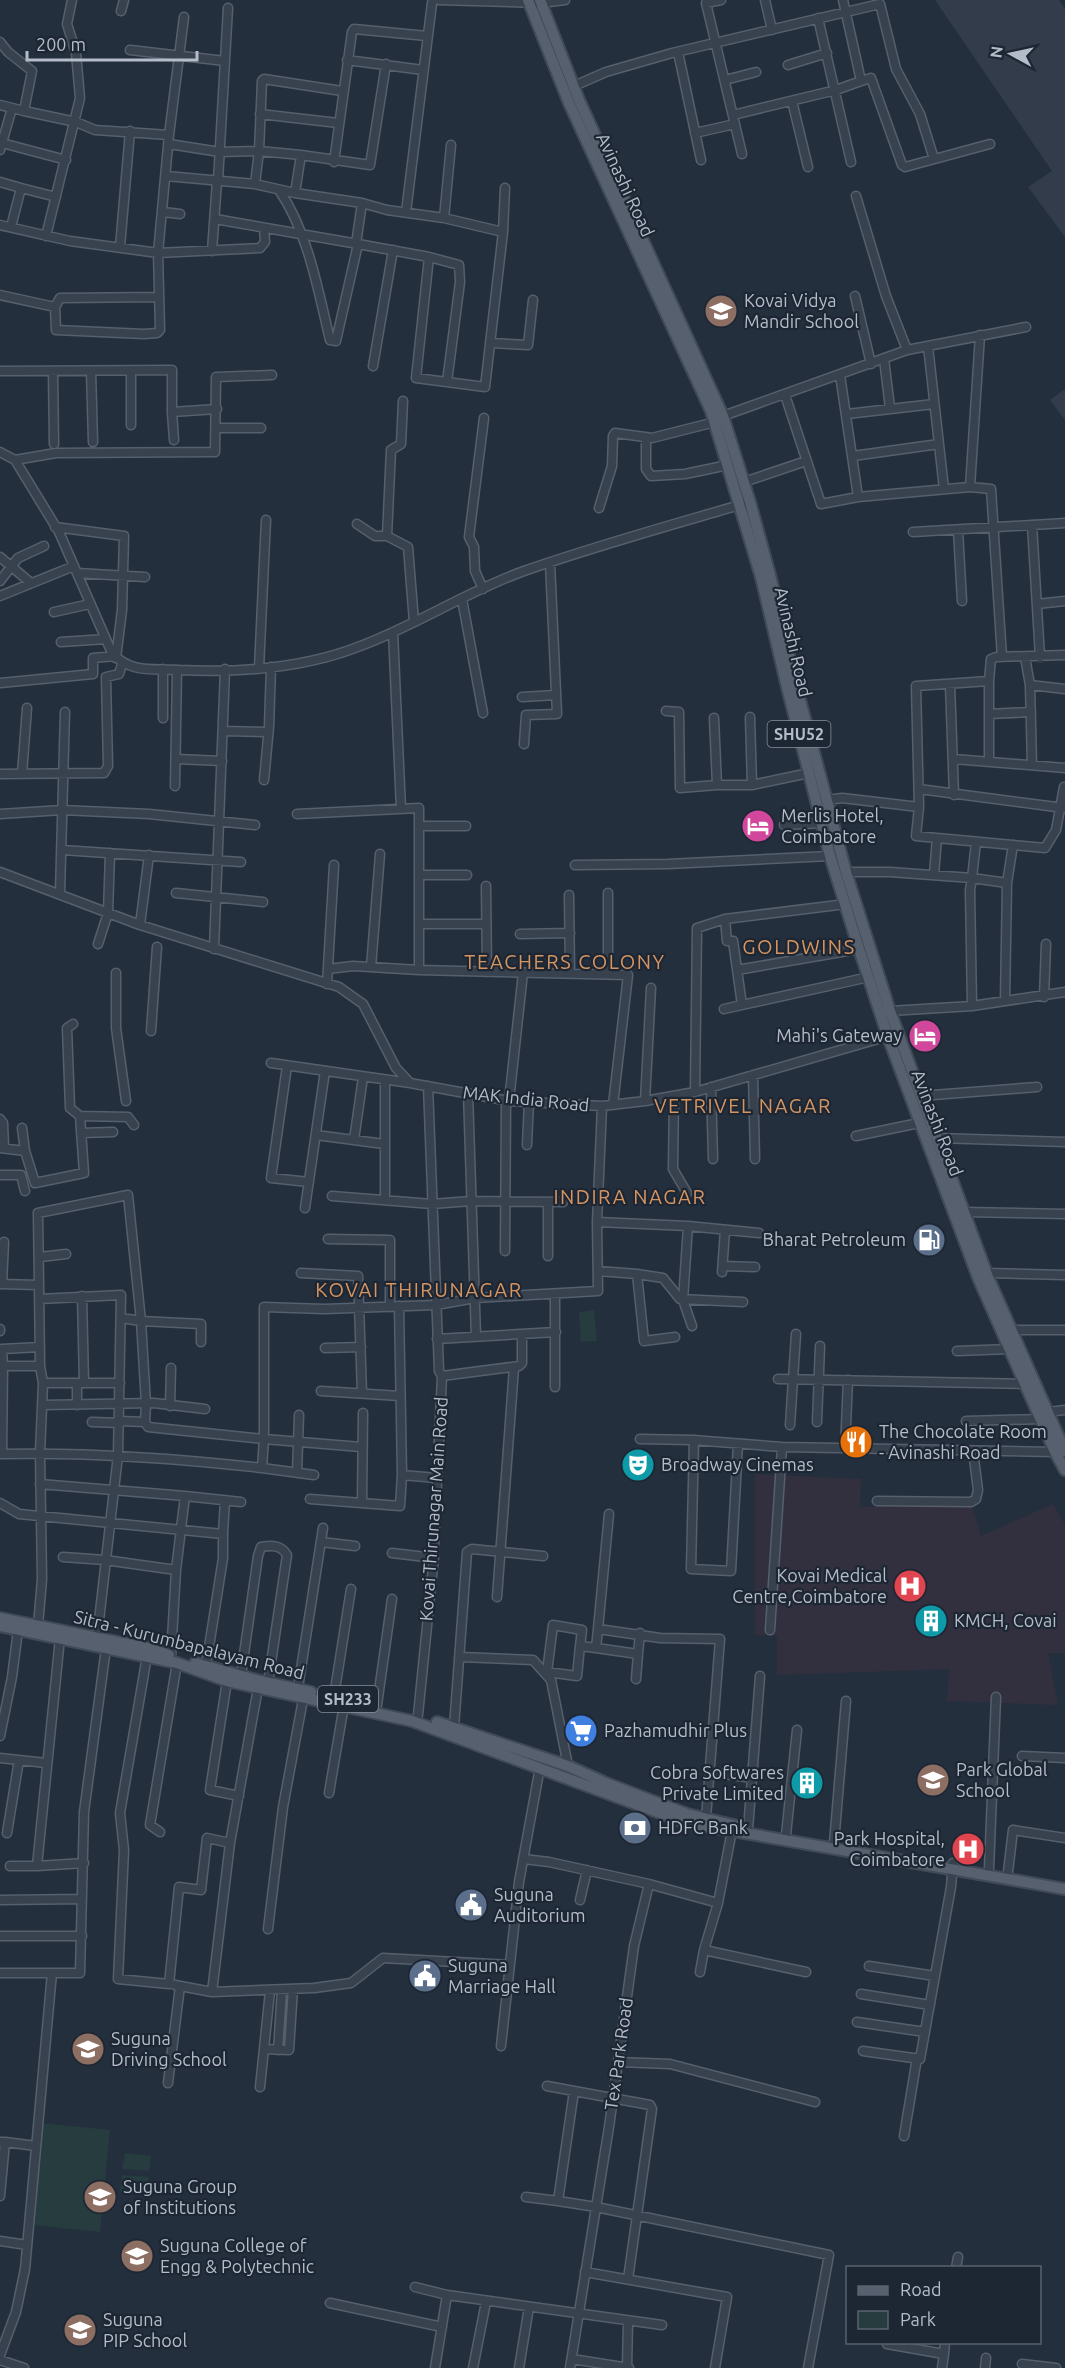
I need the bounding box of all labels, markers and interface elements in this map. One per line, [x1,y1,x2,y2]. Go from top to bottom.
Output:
scale bar [27,24,196,62]
north arrow [981,24,1041,84]
text: 200 m [36,34,86,54]
text: N [986,45,1006,59]
street label: Avinashi Road [593,129,659,240]
place label: Kovai Vidya Mandir School [744,290,859,331]
school or university icon: Kovai Vidya Mandir School [703,293,739,329]
street label: Avinashi Road [772,585,816,699]
road number: SHU52 [768,721,830,747]
place label: Merlis Hotel, Coimbatore [781,805,884,846]
hotel icon: Merlis Hotel, Coimbatore [740,808,776,844]
district label: GOLDWINS [742,935,856,958]
district label: TEACHERS COLONY [464,950,666,973]
hotel icon: Mahi's Gateway [907,1018,943,1054]
place label: Mahi's Gateway [776,1025,902,1045]
street label: Avinashi Road [908,1067,967,1179]
street label: MAK India Road [462,1081,590,1115]
district label: VETRIVEL NAGAR [654,1094,832,1117]
district label: INDIRA NAGAR [553,1185,707,1208]
fuel station icon: Bharat Petroleum [911,1222,947,1258]
place label: Bharat Petroleum [763,1229,906,1249]
district label: KOVAI THIRUNAGAR [315,1278,523,1301]
street label: Kovai Thirunagar Main Road [415,1396,451,1622]
place label: The Chocolate Room - Avinashi Road [879,1421,1047,1462]
restaurant icon: The Chocolate Room - Avinashi Road [838,1424,874,1460]
theatre icon: Broadway Cinemas [620,1447,656,1483]
place label: Broadway Cinemas [661,1454,814,1474]
place label: Kovai Medical Centre,Coimbatore [732,1565,887,1606]
hospital icon: Kovai Medical Centre,Coimbatore [892,1568,928,1604]
building icon: KMCH, Covai [913,1603,949,1639]
street label: Sitra - Kurumbapalayam Road [72,1606,307,1682]
place label: KMCH, Covai [954,1610,1057,1630]
road number: SH233 [318,1686,378,1712]
supermarket icon: Pazhamudhir Plus [563,1713,599,1749]
place label: Pazhamudhir Plus [604,1720,747,1740]
place label: Park Global School [956,1759,1048,1800]
place label: Cobra Softwares Private Limited [650,1762,784,1803]
school or university icon: Park Global School [915,1762,951,1798]
building icon: Cobra Softwares Private Limited [789,1765,825,1801]
bank icon: HDFC Bank [617,1810,653,1846]
place label: HDFC Bank [658,1817,748,1837]
place label: Park Hospital, Coimbatore [834,1828,945,1869]
hospital icon: Park Hospital, Coimbatore [950,1831,986,1867]
place label: Suguna Auditorium [494,1884,585,1925]
public building icon: Suguna Auditorium [453,1887,489,1923]
place label: Suguna Marriage Hall [448,1955,556,1996]
public building icon: Suguna Marriage Hall [407,1958,443,1994]
street label: Tex Park Road [600,1996,636,2112]
place label: Suguna Driving School [111,2028,227,2069]
school or university icon: Suguna Driving School [70,2031,106,2067]
place label: Suguna Group of Institutions [123,2176,237,2217]
school or university icon: Suguna Group of Institutions [82,2179,118,2215]
place label: Suguna College of Engg & Polytechnic [160,2235,314,2276]
school or university icon: Suguna College of Engg & Polytechnic [119,2238,155,2274]
legend [846,2266,1041,2344]
text: Road [900,2279,942,2299]
place label: Suguna PIP School [103,2309,187,2350]
text: Park [900,2309,936,2329]
school or university icon: Suguna PIP School [62,2312,98,2348]

